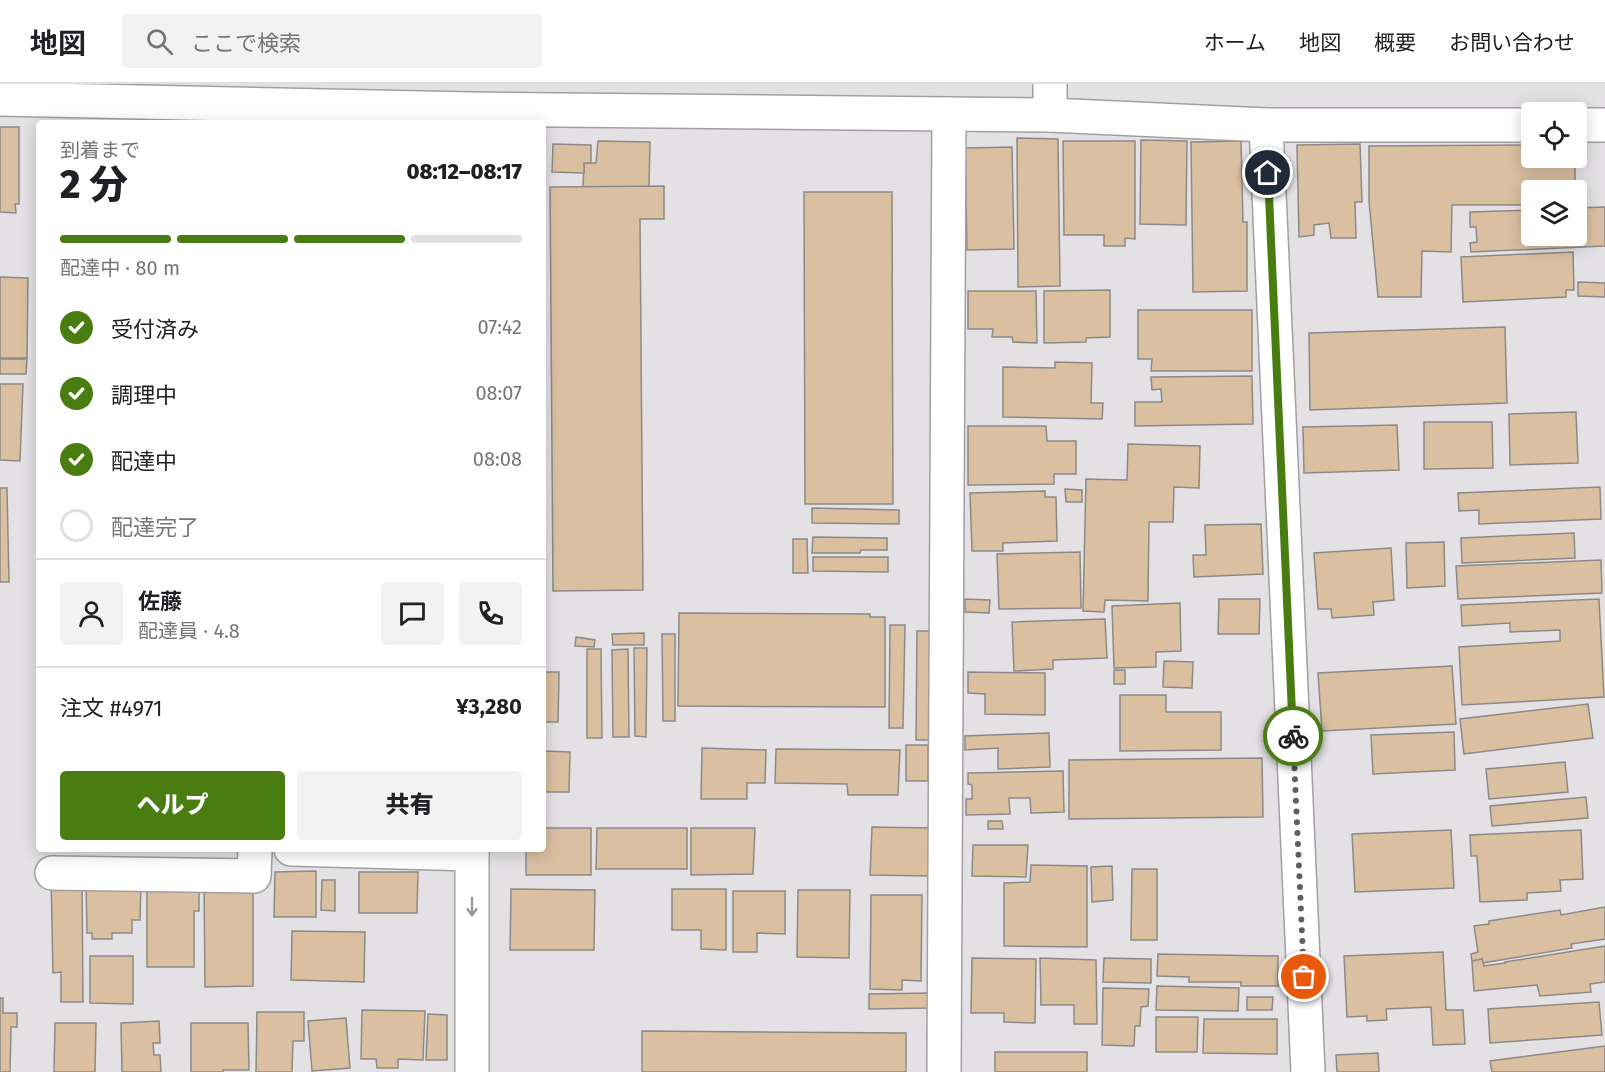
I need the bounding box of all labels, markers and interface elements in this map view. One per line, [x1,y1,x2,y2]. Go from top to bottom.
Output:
search box [122,14,542,68]
icon: search [143,25,176,58]
text: 地図 [30,27,86,60]
text: ここで検索 [191,30,301,57]
text: ホーム [1204,30,1266,56]
text: 地図 [1299,30,1341,56]
text: 概要 [1374,30,1416,56]
text: お問い合わせ [1449,30,1575,56]
map controls [1521,102,1587,246]
button: locate [1521,102,1587,168]
text: 到着まで [60,138,140,162]
pin [1242,147,1293,198]
icon: home [1251,156,1284,189]
text: 08:12–08:17 [407,158,522,185]
text: 2 分 [60,162,128,208]
button: layers [1521,180,1587,246]
text: 配達中 · 80 m [60,256,180,280]
icon: check [60,311,93,344]
text: 07:42 [478,315,522,339]
text: 受付済み [111,316,199,343]
icon: check [60,377,93,410]
text: 08:07 [475,381,522,405]
text: 調理中 [111,382,177,409]
icon: check [60,443,93,476]
text: 08:08 [473,447,522,471]
text: 配達中 [111,448,177,475]
text: 配達完了 [111,514,199,541]
button: person [60,582,123,645]
button: chat [381,582,444,645]
button: phone [459,582,522,645]
text: 佐藤 [138,588,182,615]
text: 配達員 · 4.8 [138,619,240,643]
text: ¥3,280 [456,693,522,720]
text: 注文 #4971 [60,695,163,722]
courier [1263,706,1323,766]
icon: bike [1277,720,1310,753]
button: ヘルプ [60,771,285,840]
button: 共有 [297,771,522,840]
one-way arrow [466,897,478,917]
pin [1278,951,1329,1002]
icon: bag [1287,960,1320,993]

